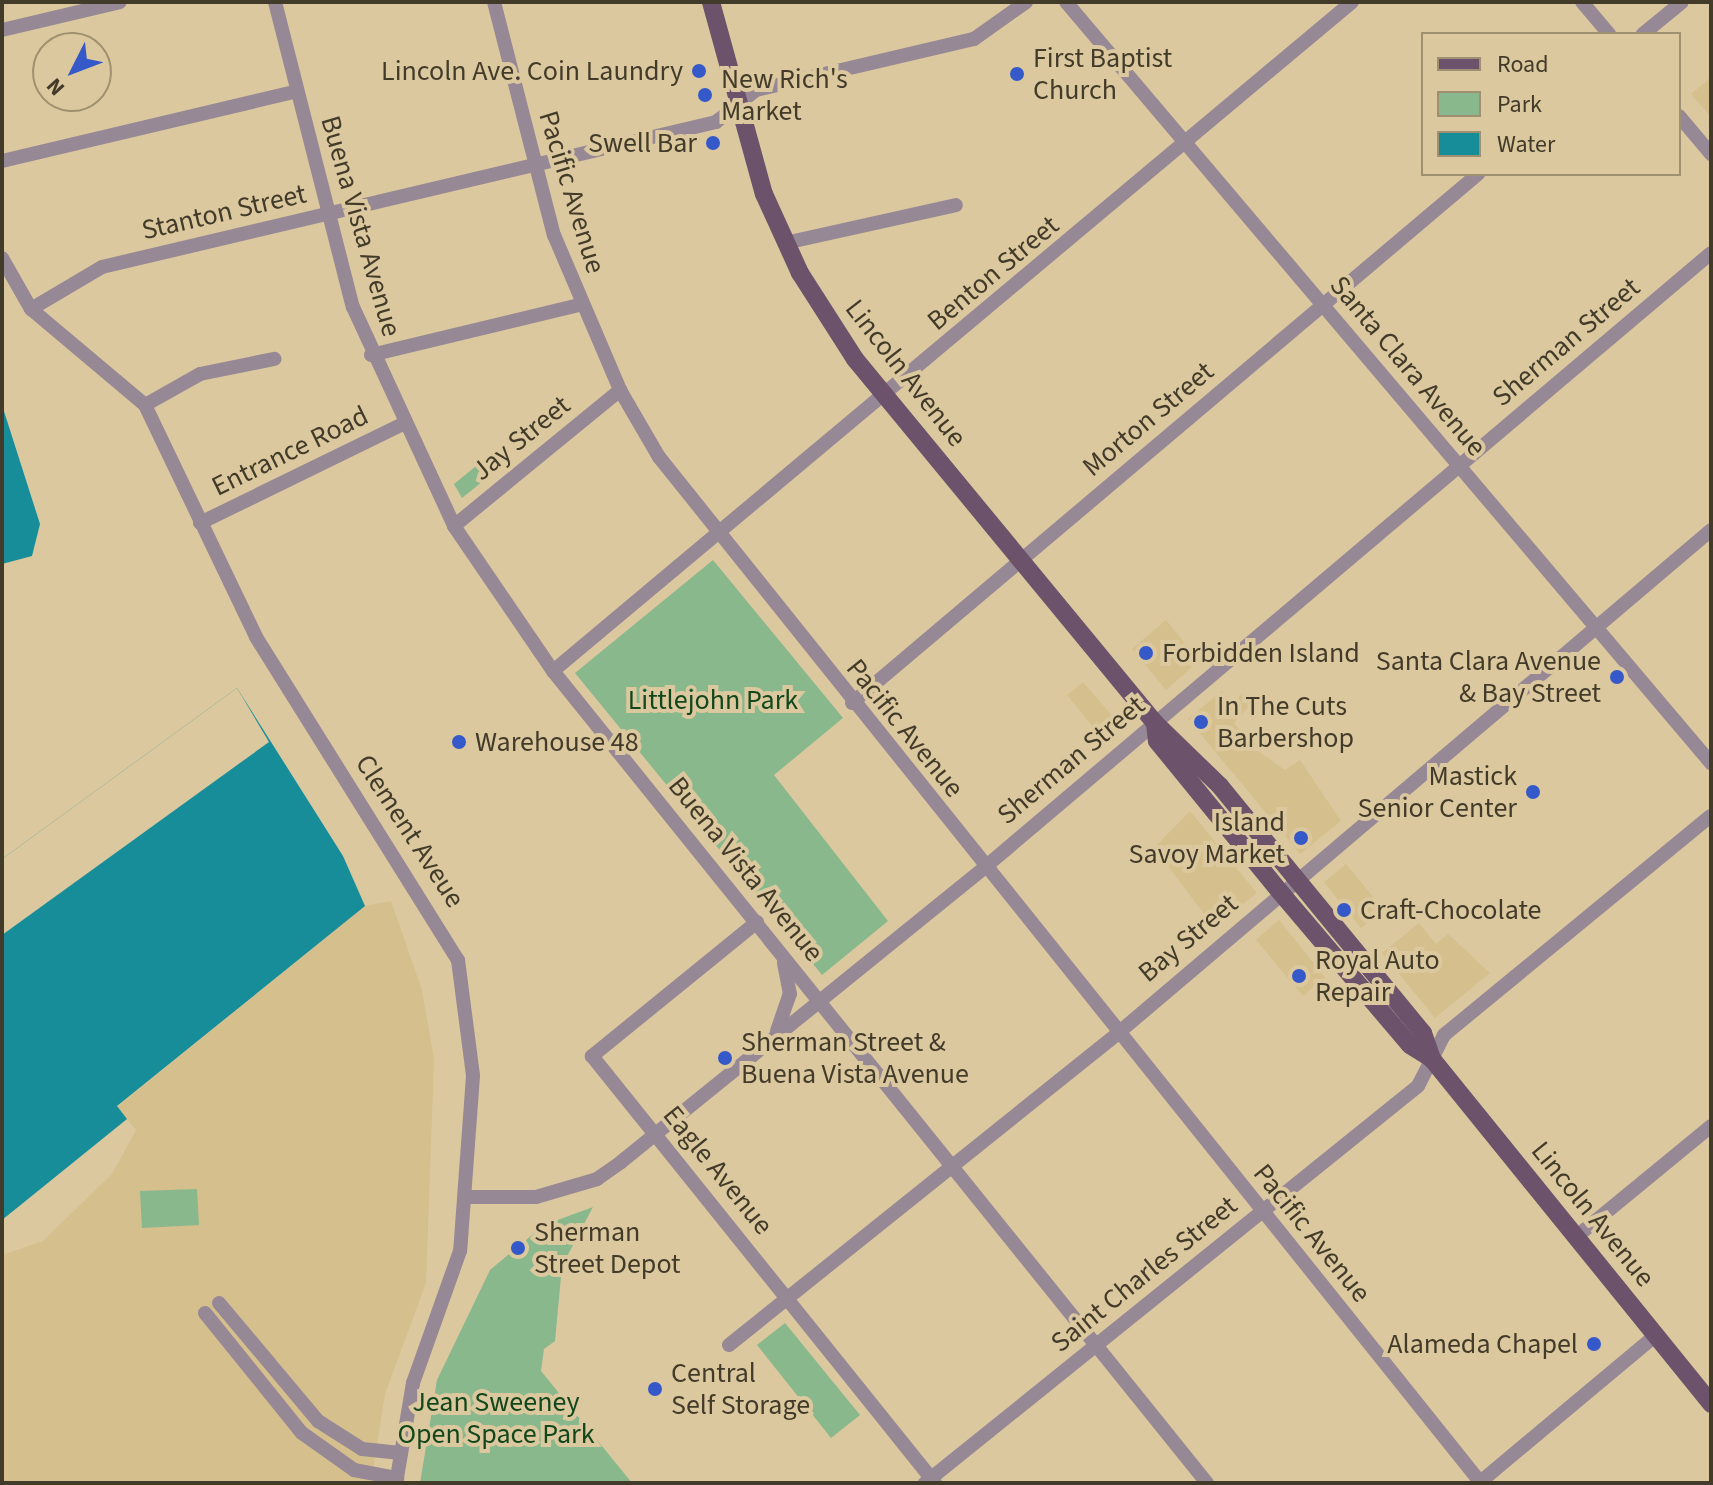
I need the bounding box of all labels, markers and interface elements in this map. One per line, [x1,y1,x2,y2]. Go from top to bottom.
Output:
north arrow [32,32,112,112]
legend [1421,32,1681,176]
place label: First Baptist Church [1033,41,1172,107]
text: Road [1497,47,1549,82]
place label: Lincoln Ave. Coin Laundry [381,54,683,88]
marker: Lincoln Ave. Coin Laundry [690,62,708,80]
place label: New Rich's Market [721,62,848,128]
marker: First Baptist Church [1008,65,1026,83]
text: N [39,71,72,103]
marker: New Rich's Market [696,86,714,104]
text: Park [1497,87,1542,122]
street label: Pacific Avenue [531,107,613,277]
street label: Buena Vista Avenue [313,112,409,340]
place label: Swell Bar [588,126,697,160]
text: Water [1497,127,1555,162]
marker: Swell Bar [704,134,722,152]
street label: Stanton Street [138,177,310,247]
street label: Benton Street [921,208,1065,338]
street label: Santa Clara Avenue [1323,269,1493,463]
street label: Sherman Street [1485,271,1647,413]
street label: Lincoln Avenue [838,293,974,453]
street label: Morton Street [1076,355,1220,483]
street label: Jay Street [465,388,577,488]
street label: Entrance Road [206,399,374,503]
place label: Forbidden Island [1162,636,1360,670]
marker: Forbidden Island [1137,644,1155,662]
place label: Santa Clara Avenue & Bay Street [1376,644,1601,710]
street label: Pacific Avenue [839,652,971,804]
marker: Santa Clara Avenue & Bay Street [1608,668,1626,686]
park label: Littlejohn Park [628,683,798,717]
street label: Sherman Street [990,689,1152,831]
place label: In The Cuts Barbershop [1217,689,1354,755]
marker: In The Cuts Barbershop [1192,713,1210,731]
place label: Warehouse 48 [475,725,639,759]
marker: Warehouse 48 [450,733,468,751]
street label: Clement Aveue [348,748,472,914]
place label: Mastick Senior Center [1358,759,1517,825]
street label: Buena Vista Avenue [661,770,831,968]
marker: Mastick Senior Center [1524,783,1542,801]
place label: Island Savoy Market [1129,805,1285,871]
marker: Island Savoy Market [1292,829,1310,847]
street label: Bay Street [1131,887,1245,989]
place label: Craft-Chocolate [1360,893,1541,927]
marker: Craft-Chocolate [1335,901,1353,919]
place label: Royal Auto Repair [1315,943,1440,1009]
marker: Royal Auto Repair [1290,967,1308,985]
place label: Sherman Street & Buena Vista Avenue [741,1025,969,1091]
marker: Sherman Street & Buena Vista Avenue [716,1049,734,1067]
street label: Eagle Avenue [656,1099,780,1241]
street label: Lincoln Avenue [1524,1134,1662,1294]
street label: Pacific Avenue [1246,1157,1378,1309]
street label: Saint Charles Street [1044,1189,1244,1359]
place label: Sherman Street Depot [534,1215,681,1281]
marker: Sherman Street Depot [509,1239,527,1257]
place label: Alameda Chapel [1387,1327,1578,1361]
marker: Alameda Chapel [1585,1335,1603,1353]
place label: Central Self Storage [671,1356,810,1422]
marker: Central Self Storage [646,1380,664,1398]
park label: Jean Sweeney Open Space Park [397,1385,595,1451]

